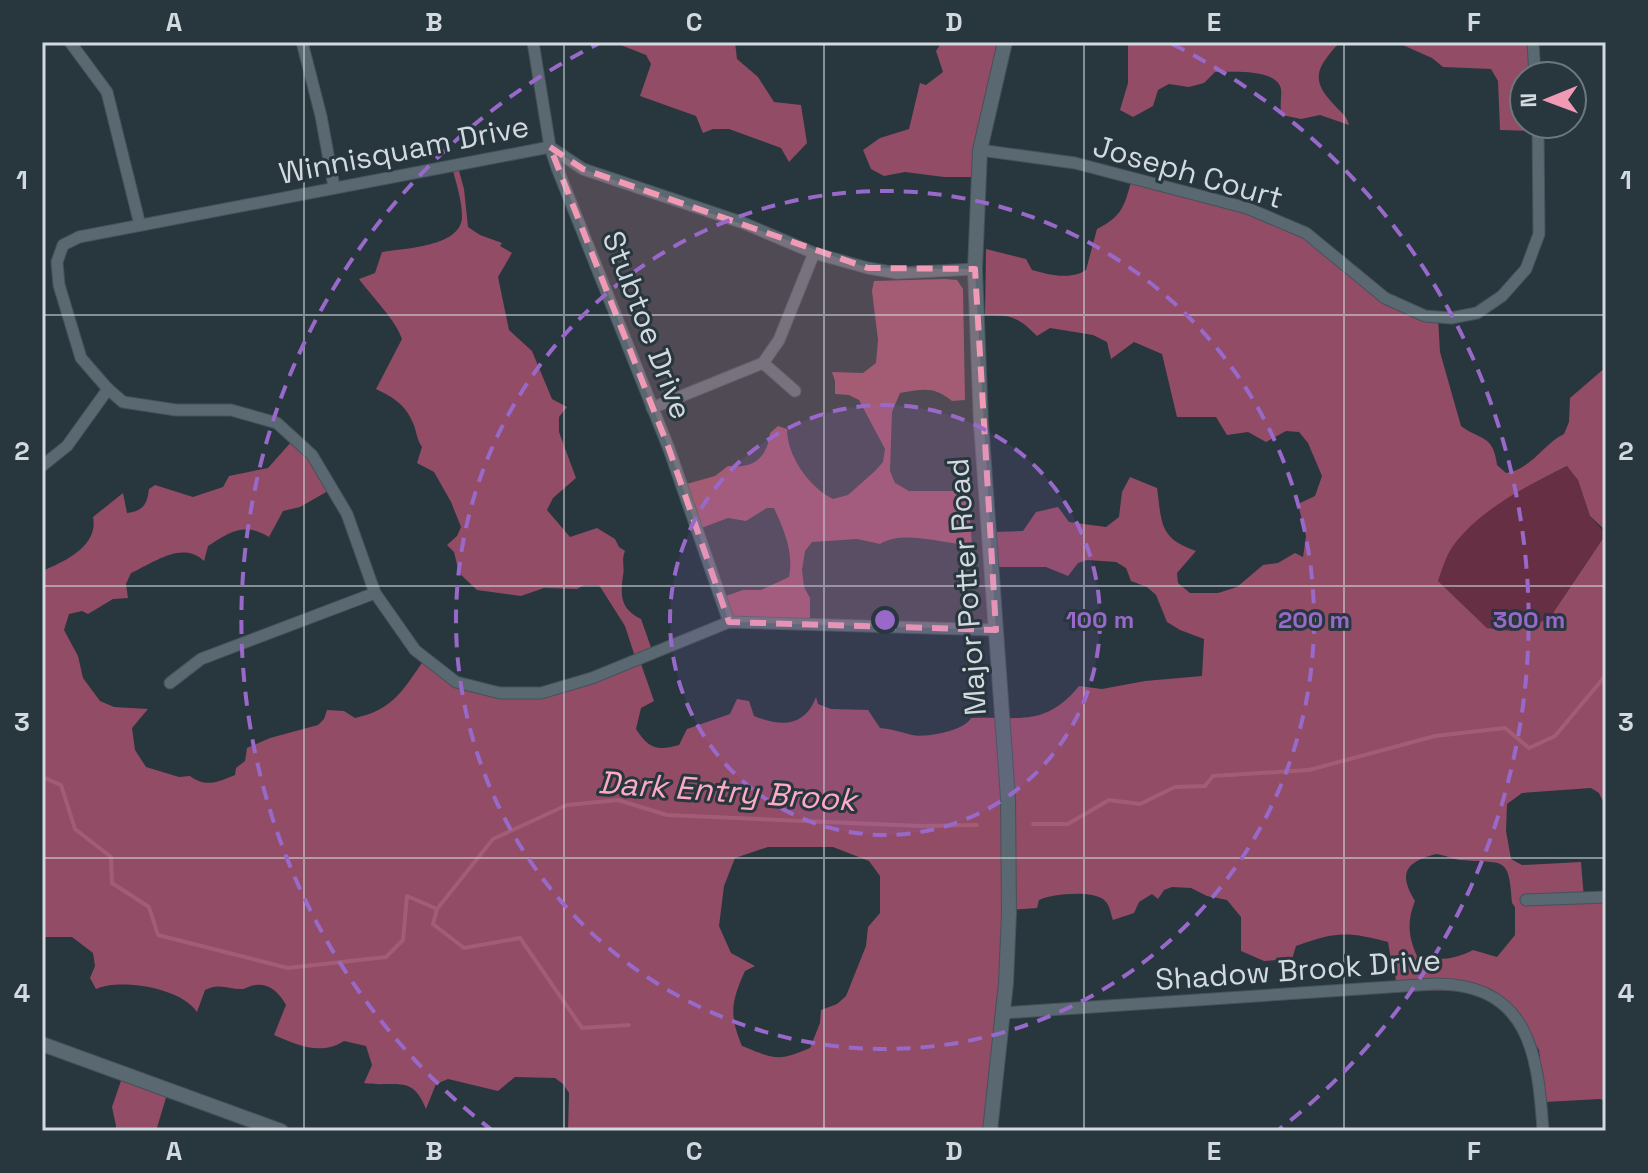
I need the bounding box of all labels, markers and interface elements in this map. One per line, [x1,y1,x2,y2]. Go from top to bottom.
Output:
text: A [166,5,183,39]
text: B [425,5,443,39]
text: C [686,5,702,39]
text: D [945,5,963,39]
text: E [1207,5,1221,39]
text: F [1467,5,1481,39]
north arrow [1508,60,1588,140]
text: N [1514,93,1542,108]
street label: Winnisquam Drive [276,106,532,193]
street label: Joseph Court [1089,126,1288,217]
text: 1 [16,163,28,197]
text: 1 [1620,163,1632,197]
street label: Stubtoe Drive [594,225,701,424]
text: 2 [14,434,30,468]
text: 2 [1618,434,1634,468]
street label: Major Potter Road [938,457,995,717]
text: 100 m [1066,604,1134,635]
text: 200 m [1278,604,1350,635]
text: 300 m [1493,604,1565,635]
centre of rings [871,606,899,634]
text: 3 [14,705,30,739]
text: 3 [1618,705,1634,739]
water label: Dark Entry Brook [597,762,861,820]
street label: Shadow Brook Drive [1154,940,1442,999]
text: 4 [14,976,30,1010]
text: 4 [1618,976,1634,1010]
text: A [166,1134,183,1168]
text: B [425,1134,443,1168]
text: C [686,1134,702,1168]
text: D [945,1134,963,1168]
text: E [1207,1134,1221,1168]
text: F [1467,1134,1481,1168]

